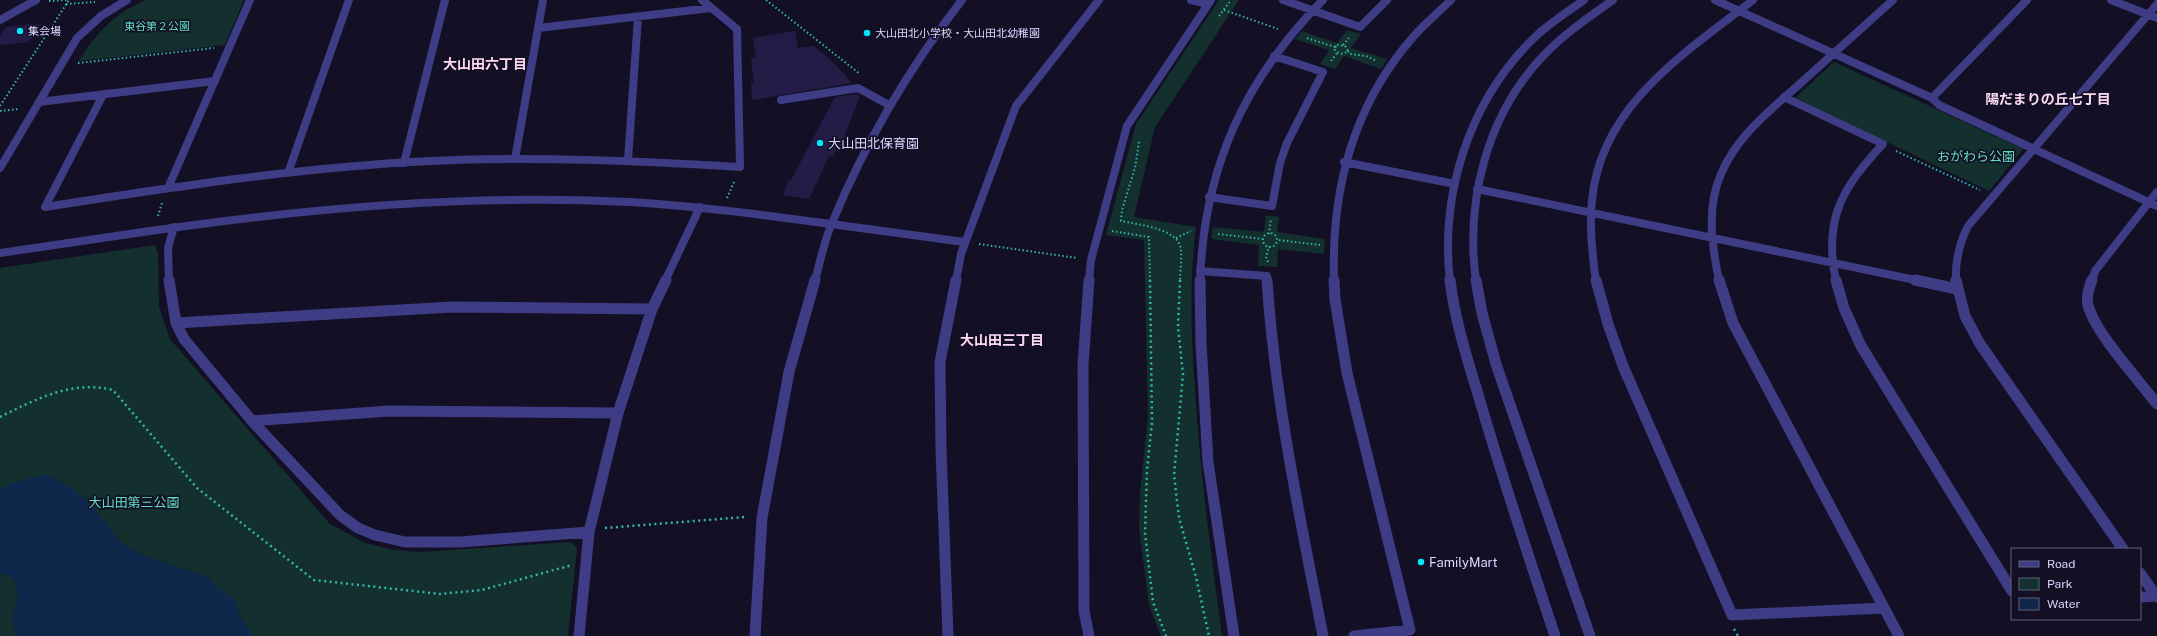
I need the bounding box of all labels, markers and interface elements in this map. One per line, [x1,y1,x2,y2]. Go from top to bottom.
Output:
park label: 東谷第２公園 [124,20,190,32]
place label: 集会場 [28,25,61,37]
marker: 集会場 [15,26,25,36]
place label: 大山田北小学校・大山田北幼稚園 [875,27,1040,39]
marker: 大山田北小学校・大山田北幼稚園 [862,28,872,38]
district label: 大山田六丁目 [443,56,527,72]
district label: 陽だまりの丘七丁目 [1985,91,2111,107]
place label: 大山田北保育園 [828,136,919,151]
marker: 大山田北保育園 [815,138,825,148]
park label: おがわら公園 [1937,149,2015,164]
district label: 大山田三丁目 [960,332,1044,348]
park label: 大山田第三公園 [88,495,180,510]
legend [2011,548,2141,620]
place label: FamilyMart [1429,555,1498,570]
marker: FamilyMart [1416,557,1426,567]
text: Road [2047,557,2075,571]
text: Park [2047,577,2073,591]
text: Water [2047,597,2081,611]

